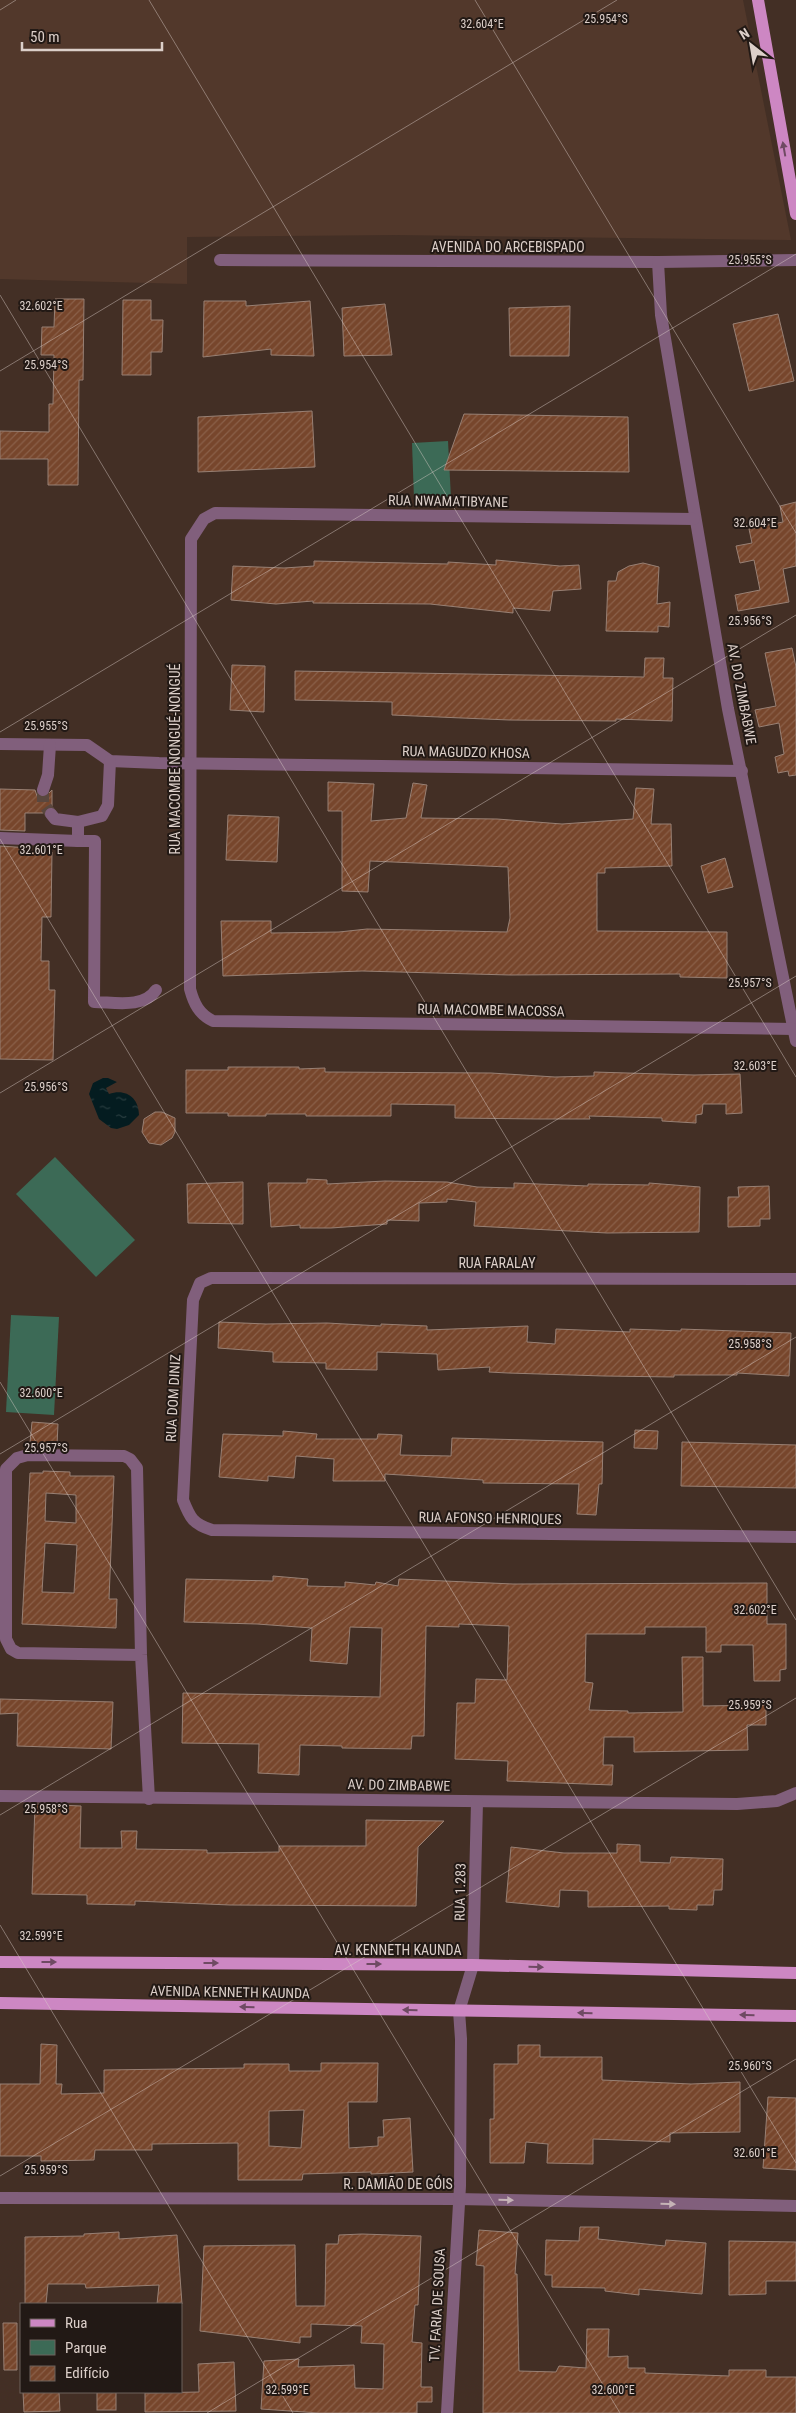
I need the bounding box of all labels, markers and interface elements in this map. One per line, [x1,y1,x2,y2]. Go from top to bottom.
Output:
text: 25.954°S [584,12,628,26]
text: 32.604°E [460,17,504,31]
scale bar [22,20,162,52]
north arrow [726,20,776,70]
text: N [737,25,752,43]
text: 50 m [30,28,60,46]
one-way arrow [780,141,788,157]
street label: AVENIDA DO ARCEBISPADO [431,239,585,255]
text: 25.955°S [728,253,772,267]
text: 32.602°E [19,299,63,313]
text: 25.954°S [24,358,68,372]
street label: RUA NWAMATIBYANE [388,492,508,510]
text: 32.604°E [733,516,777,530]
text: 25.956°S [728,614,772,628]
street label: AV. DO ZIMBABWE [724,642,760,746]
street label: RUA MACOMBE NONGUÉ-NONGUÉ [166,663,183,855]
text: 25.955°S [24,719,68,733]
street label: RUA MAGUDZO KHOSA [402,743,530,761]
text: 32.601°E [19,843,63,857]
text: 25.957°S [728,976,772,990]
street label: RUA MACOMBE MACOSSA [417,1001,565,1019]
text: 32.603°E [733,1059,777,1073]
text: 25.956°S [24,1080,68,1094]
street label: RUA FARALAY [458,1255,536,1271]
text: 25.958°S [728,1337,772,1351]
street label: RUA DOM DINIZ [163,1354,183,1442]
text: 32.600°E [19,1386,63,1400]
text: 25.957°S [24,1441,68,1455]
street label: RUA AFONSO HENRIQUES [418,1509,562,1527]
text: 32.602°E [733,1603,777,1617]
text: 25.959°S [728,1698,772,1712]
street label: AV. DO ZIMBABWE [348,1776,451,1794]
text: 25.958°S [24,1802,68,1816]
street label: RUA 1.283 [451,1863,469,1921]
text: 32.599°E [19,1929,63,1943]
street label: AV. KENNETH KAUNDA [335,1942,461,1958]
one-way arrow [41,1958,57,1966]
one-way arrow [203,1959,219,1967]
one-way arrow [366,1961,382,1969]
one-way arrow [528,1963,544,1971]
street label: AVENIDA KENNETH KAUNDA [150,1983,310,2001]
one-way arrow [239,2003,255,2011]
one-way arrow [402,2006,418,2014]
one-way arrow [577,2009,593,2017]
one-way arrow [739,2011,755,2019]
text: 25.960°S [728,2059,772,2073]
text: 32.601°E [733,2146,777,2160]
text: 25.959°S [24,2163,68,2177]
street label: R. DAMIÃO DE GÓIS [343,2175,453,2192]
one-way arrow [498,2196,514,2204]
one-way arrow [661,2200,677,2208]
street label: TV. FARIA DE SOUSA [426,2248,448,2362]
legend [20,2303,182,2393]
text: Rua [65,2314,87,2332]
text: Parque [65,2339,107,2357]
text: Edifício [65,2364,109,2382]
text: 32.599°E [265,2383,309,2397]
text: 32.600°E [591,2383,635,2397]

